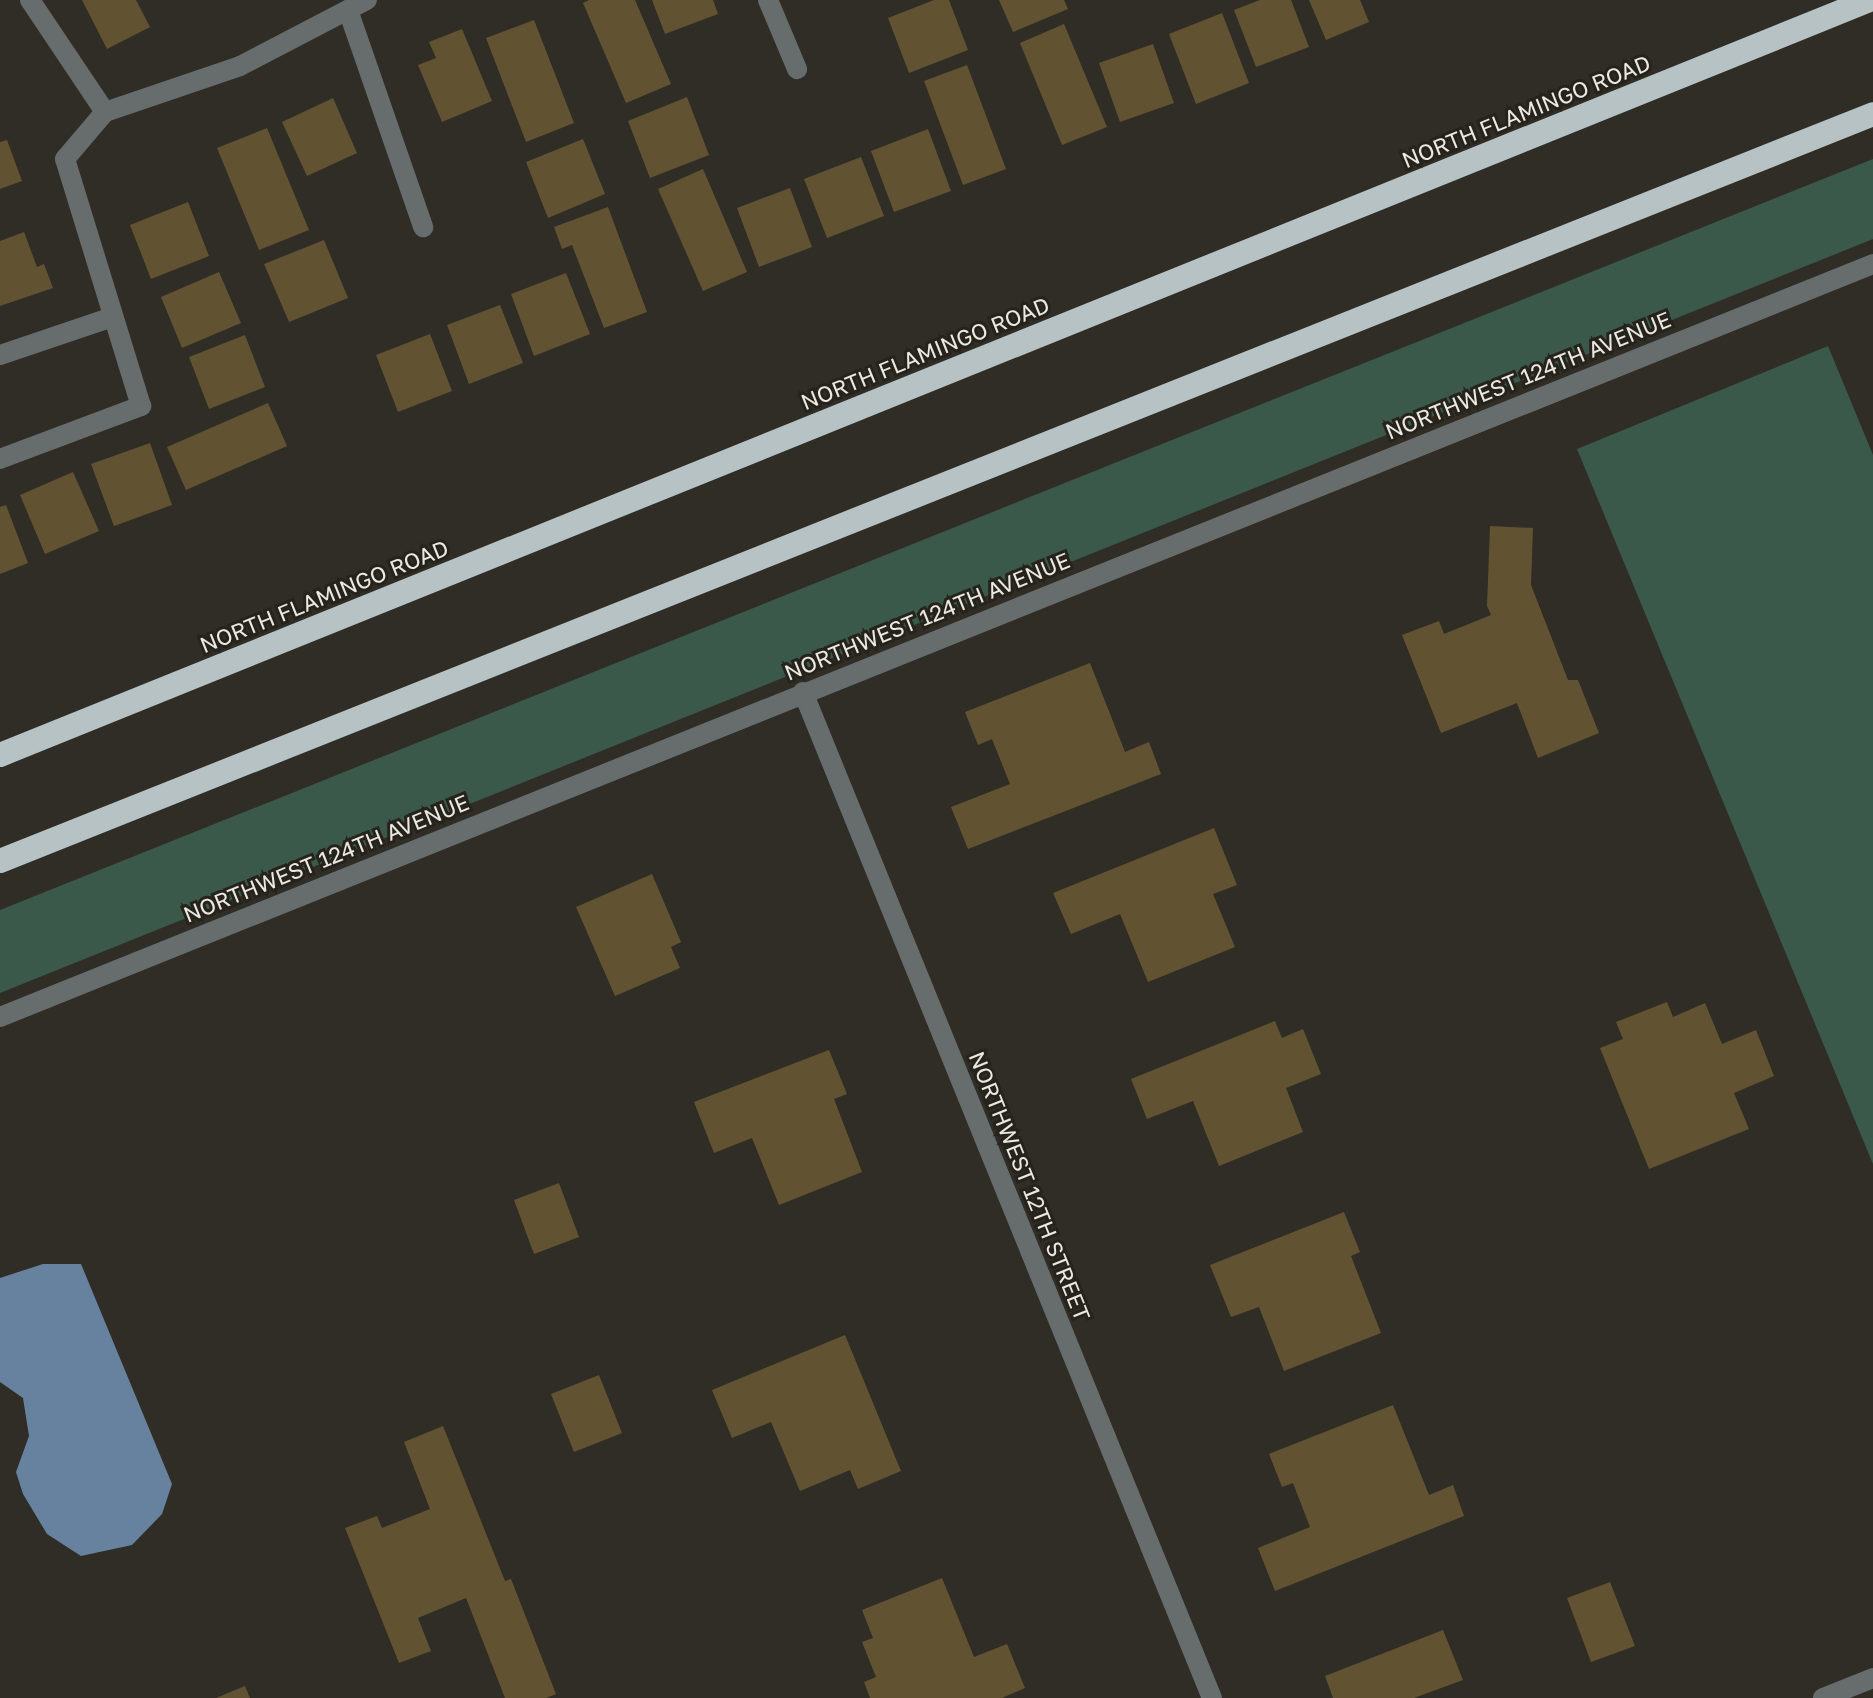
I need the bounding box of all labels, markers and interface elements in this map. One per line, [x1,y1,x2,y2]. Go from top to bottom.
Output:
street label: NORTH FLAMINGO ROAD [1398,49,1654,173]
street label: NORTH FLAMINGO ROAD [797,291,1053,415]
street label: NORTHWEST 124TH AVENUE [1381,306,1675,444]
street label: NORTH FLAMINGO ROAD [196,534,452,658]
street label: NORTHWEST 124TH AVENUE [780,547,1074,685]
street label: NORTHWEST 124TH AVENUE [179,789,473,927]
street label: NORTHWEST 12TH STREET [964,1047,1096,1325]

